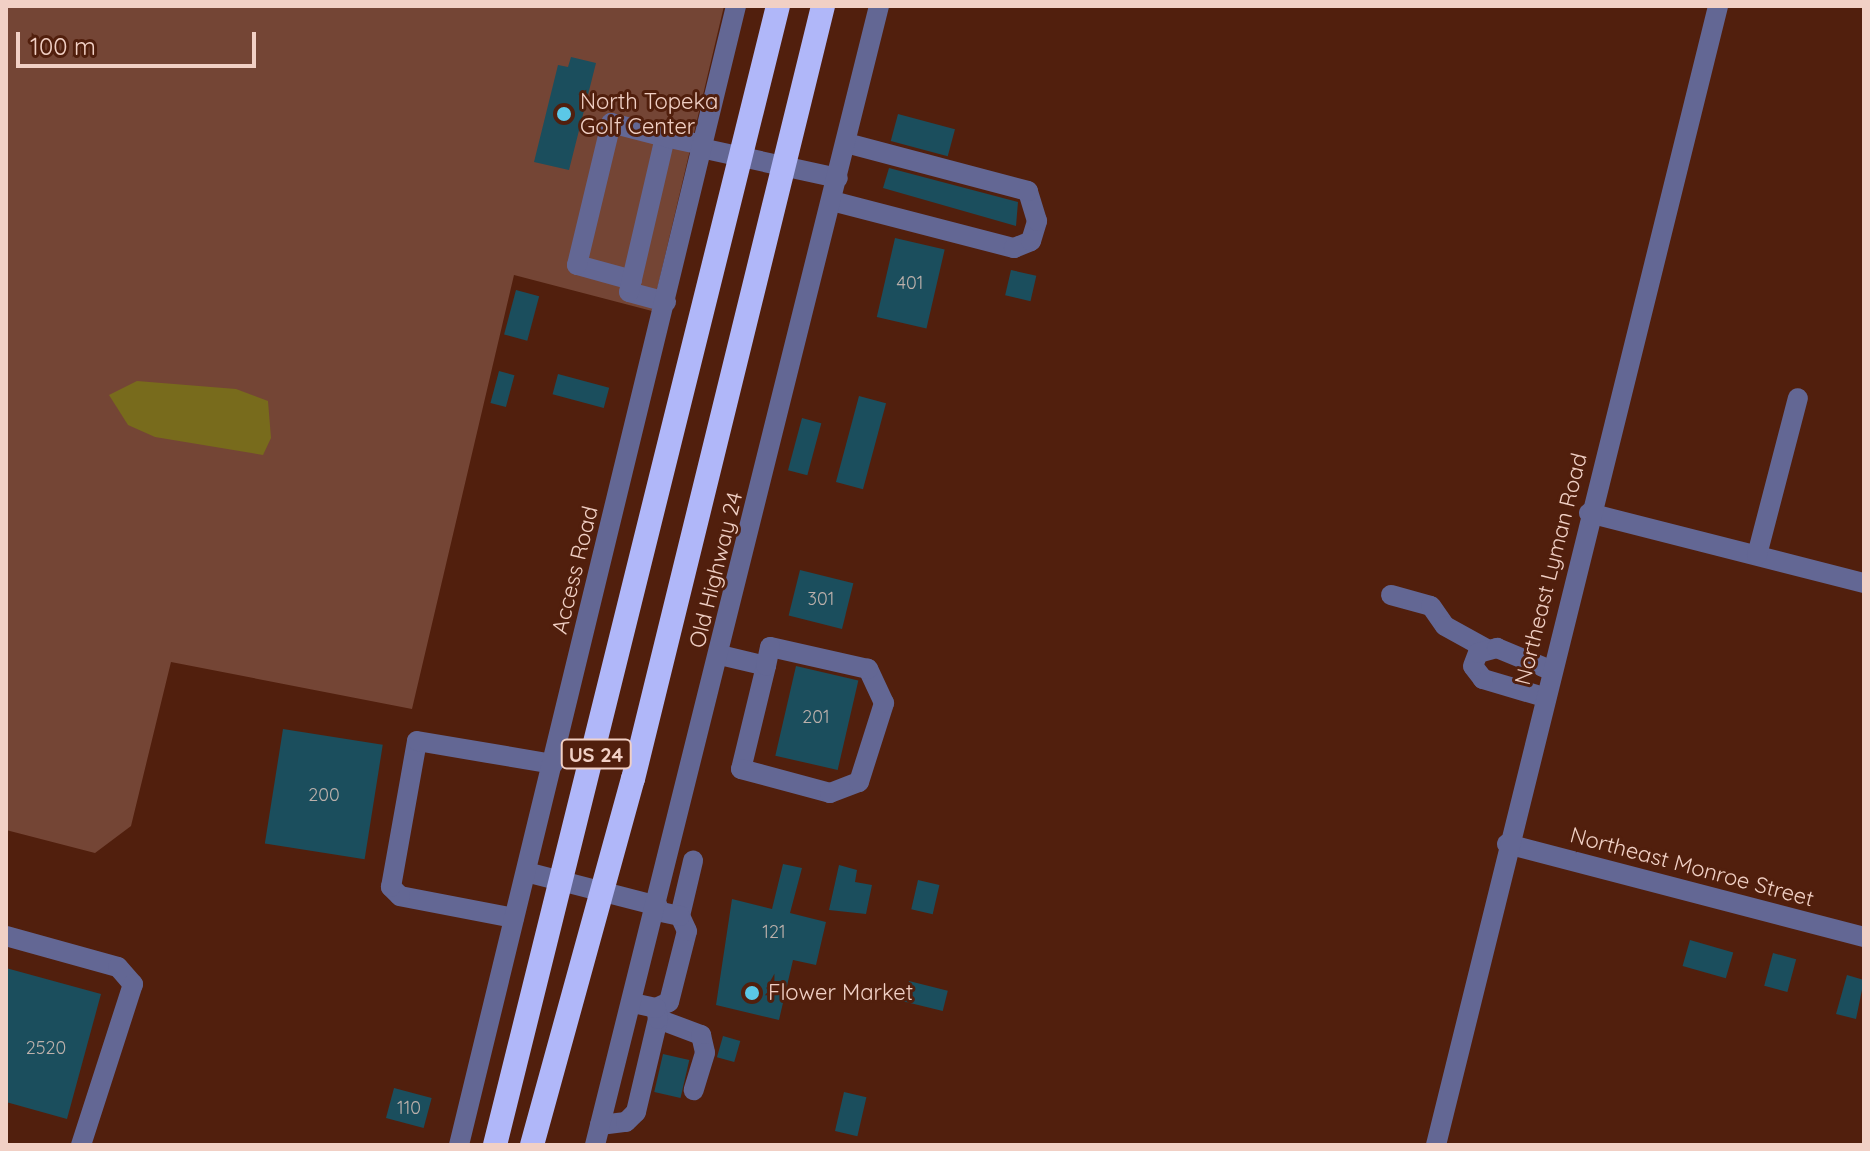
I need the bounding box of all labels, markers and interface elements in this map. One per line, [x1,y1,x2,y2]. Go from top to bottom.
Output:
scale bar [20,16,260,66]
text: 100 m [30,31,96,61]
place label: North Topeka Golf Center [580,88,718,140]
marker: North Topeka Golf Center [555,105,573,123]
house number: 401 [897,272,923,294]
street label: Northeast Lyman Road [1509,450,1593,688]
street label: Old Highway 24 [684,489,748,651]
street label: Access Road [546,503,604,637]
house number: 301 [808,588,834,610]
house number: 201 [802,706,830,728]
road number: US 24 [560,738,632,770]
house number: 200 [308,784,340,806]
street label: Northeast Monroe Street [1567,822,1817,912]
house number: 121 [762,921,786,943]
place label: Flower Market [768,980,913,1006]
marker: Flower Market [743,984,761,1002]
house number: 2520 [26,1037,66,1059]
house number: 110 [397,1097,421,1119]

